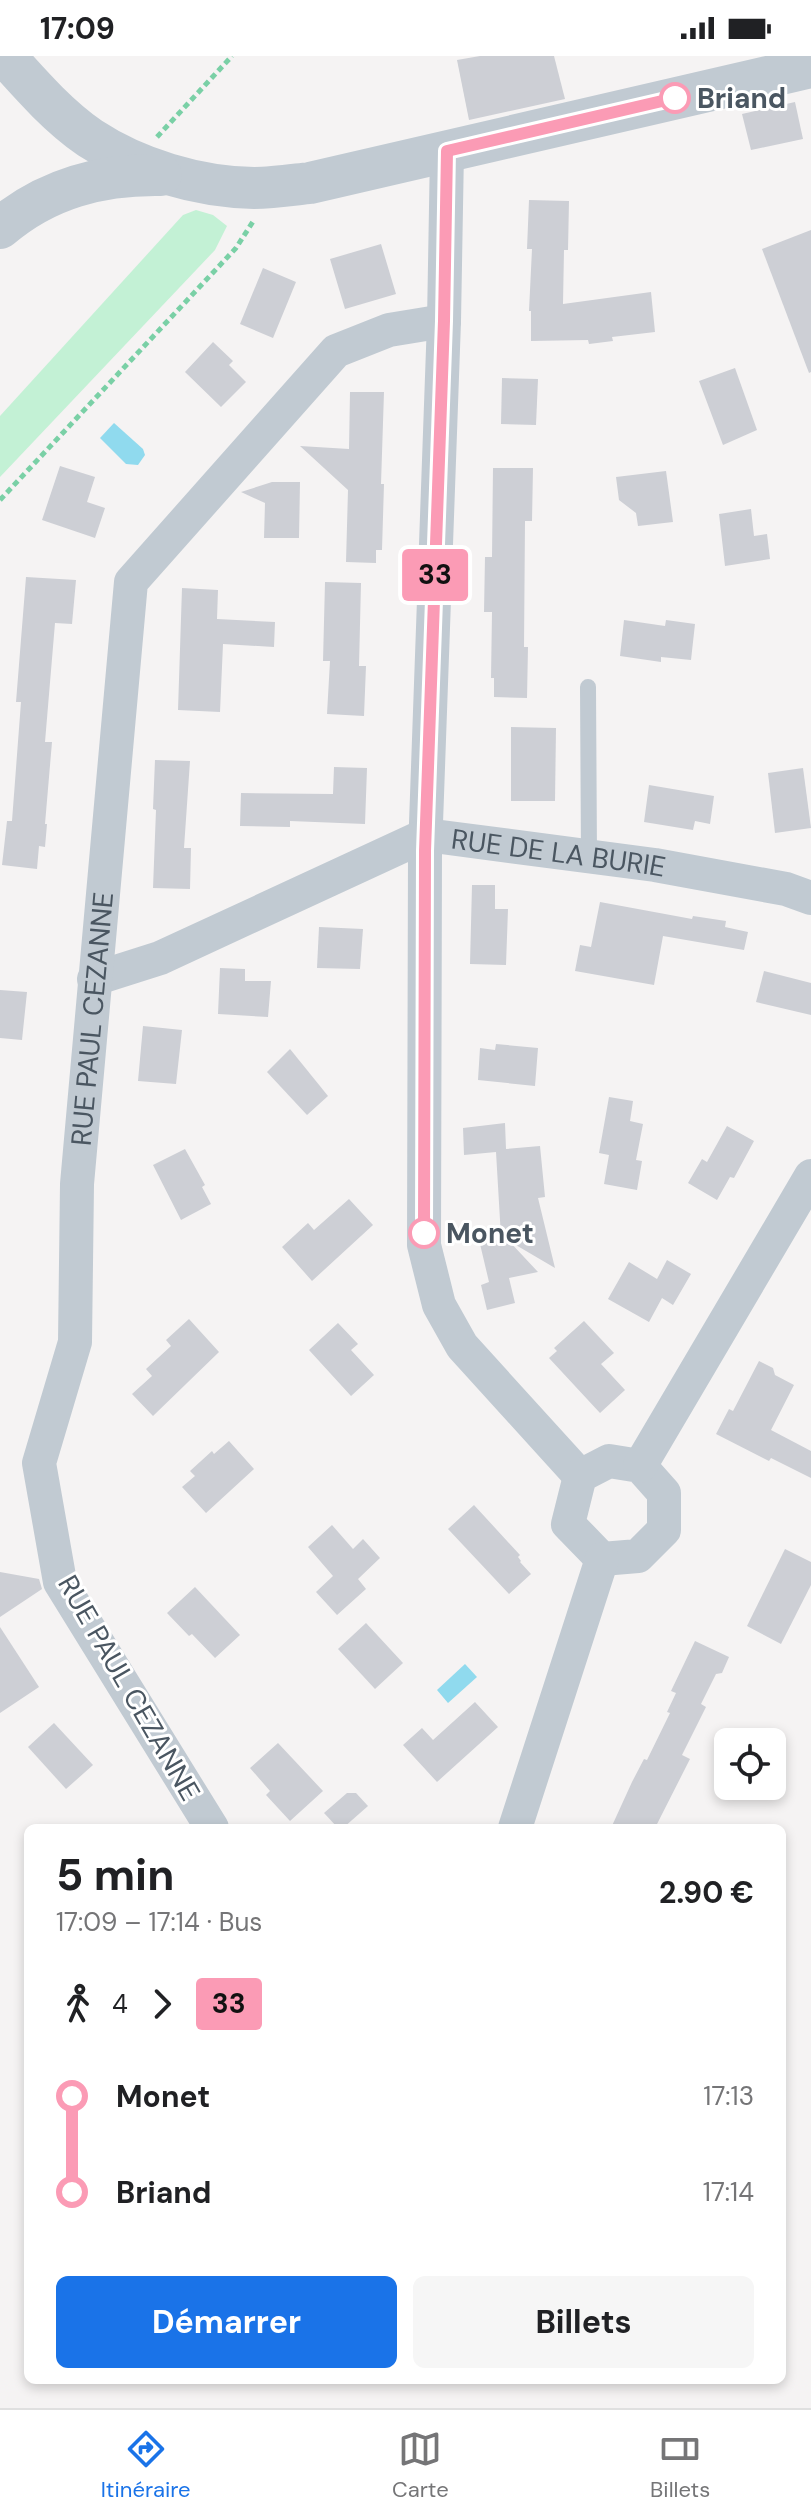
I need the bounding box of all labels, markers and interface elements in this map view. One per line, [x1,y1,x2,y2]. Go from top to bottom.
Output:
text: 17:09 [40,9,115,48]
place label: Briand [697,80,786,117]
marker: Briand [660,83,690,113]
line badge: 33 [399,549,471,601]
text: 33 [418,556,452,593]
street label: RUE DE LA BURIE [449,820,669,885]
street label: RUE PAUL CEZANNE [62,890,122,1147]
place label: Monet [446,1215,534,1252]
marker: Monet [409,1218,439,1248]
street label: RUE PAUL CEZANNE [49,1569,209,1807]
map controls [714,1728,786,1800]
button: locate [714,1728,786,1800]
text: 5 min [56,1846,174,1904]
text: 2.90 € [659,1873,754,1912]
text: 17:09 – 17:14 · Bus [56,1905,262,1939]
icon: walk [56,1982,100,2026]
icon: forward [140,1982,184,2026]
text: 33 [212,1985,246,2022]
text: 4 [112,1987,128,2021]
text: Monet [116,2077,210,2116]
text: 17:13 [703,2079,754,2113]
text: Briand [116,2173,211,2212]
text: 17:14 [703,2175,754,2209]
button: Démarrer [56,2276,397,2368]
button: Billets [413,2276,754,2368]
tab: Itinéraire [101,2427,191,2504]
tab: Carte [392,2427,449,2504]
tab: Billets [650,2427,710,2504]

